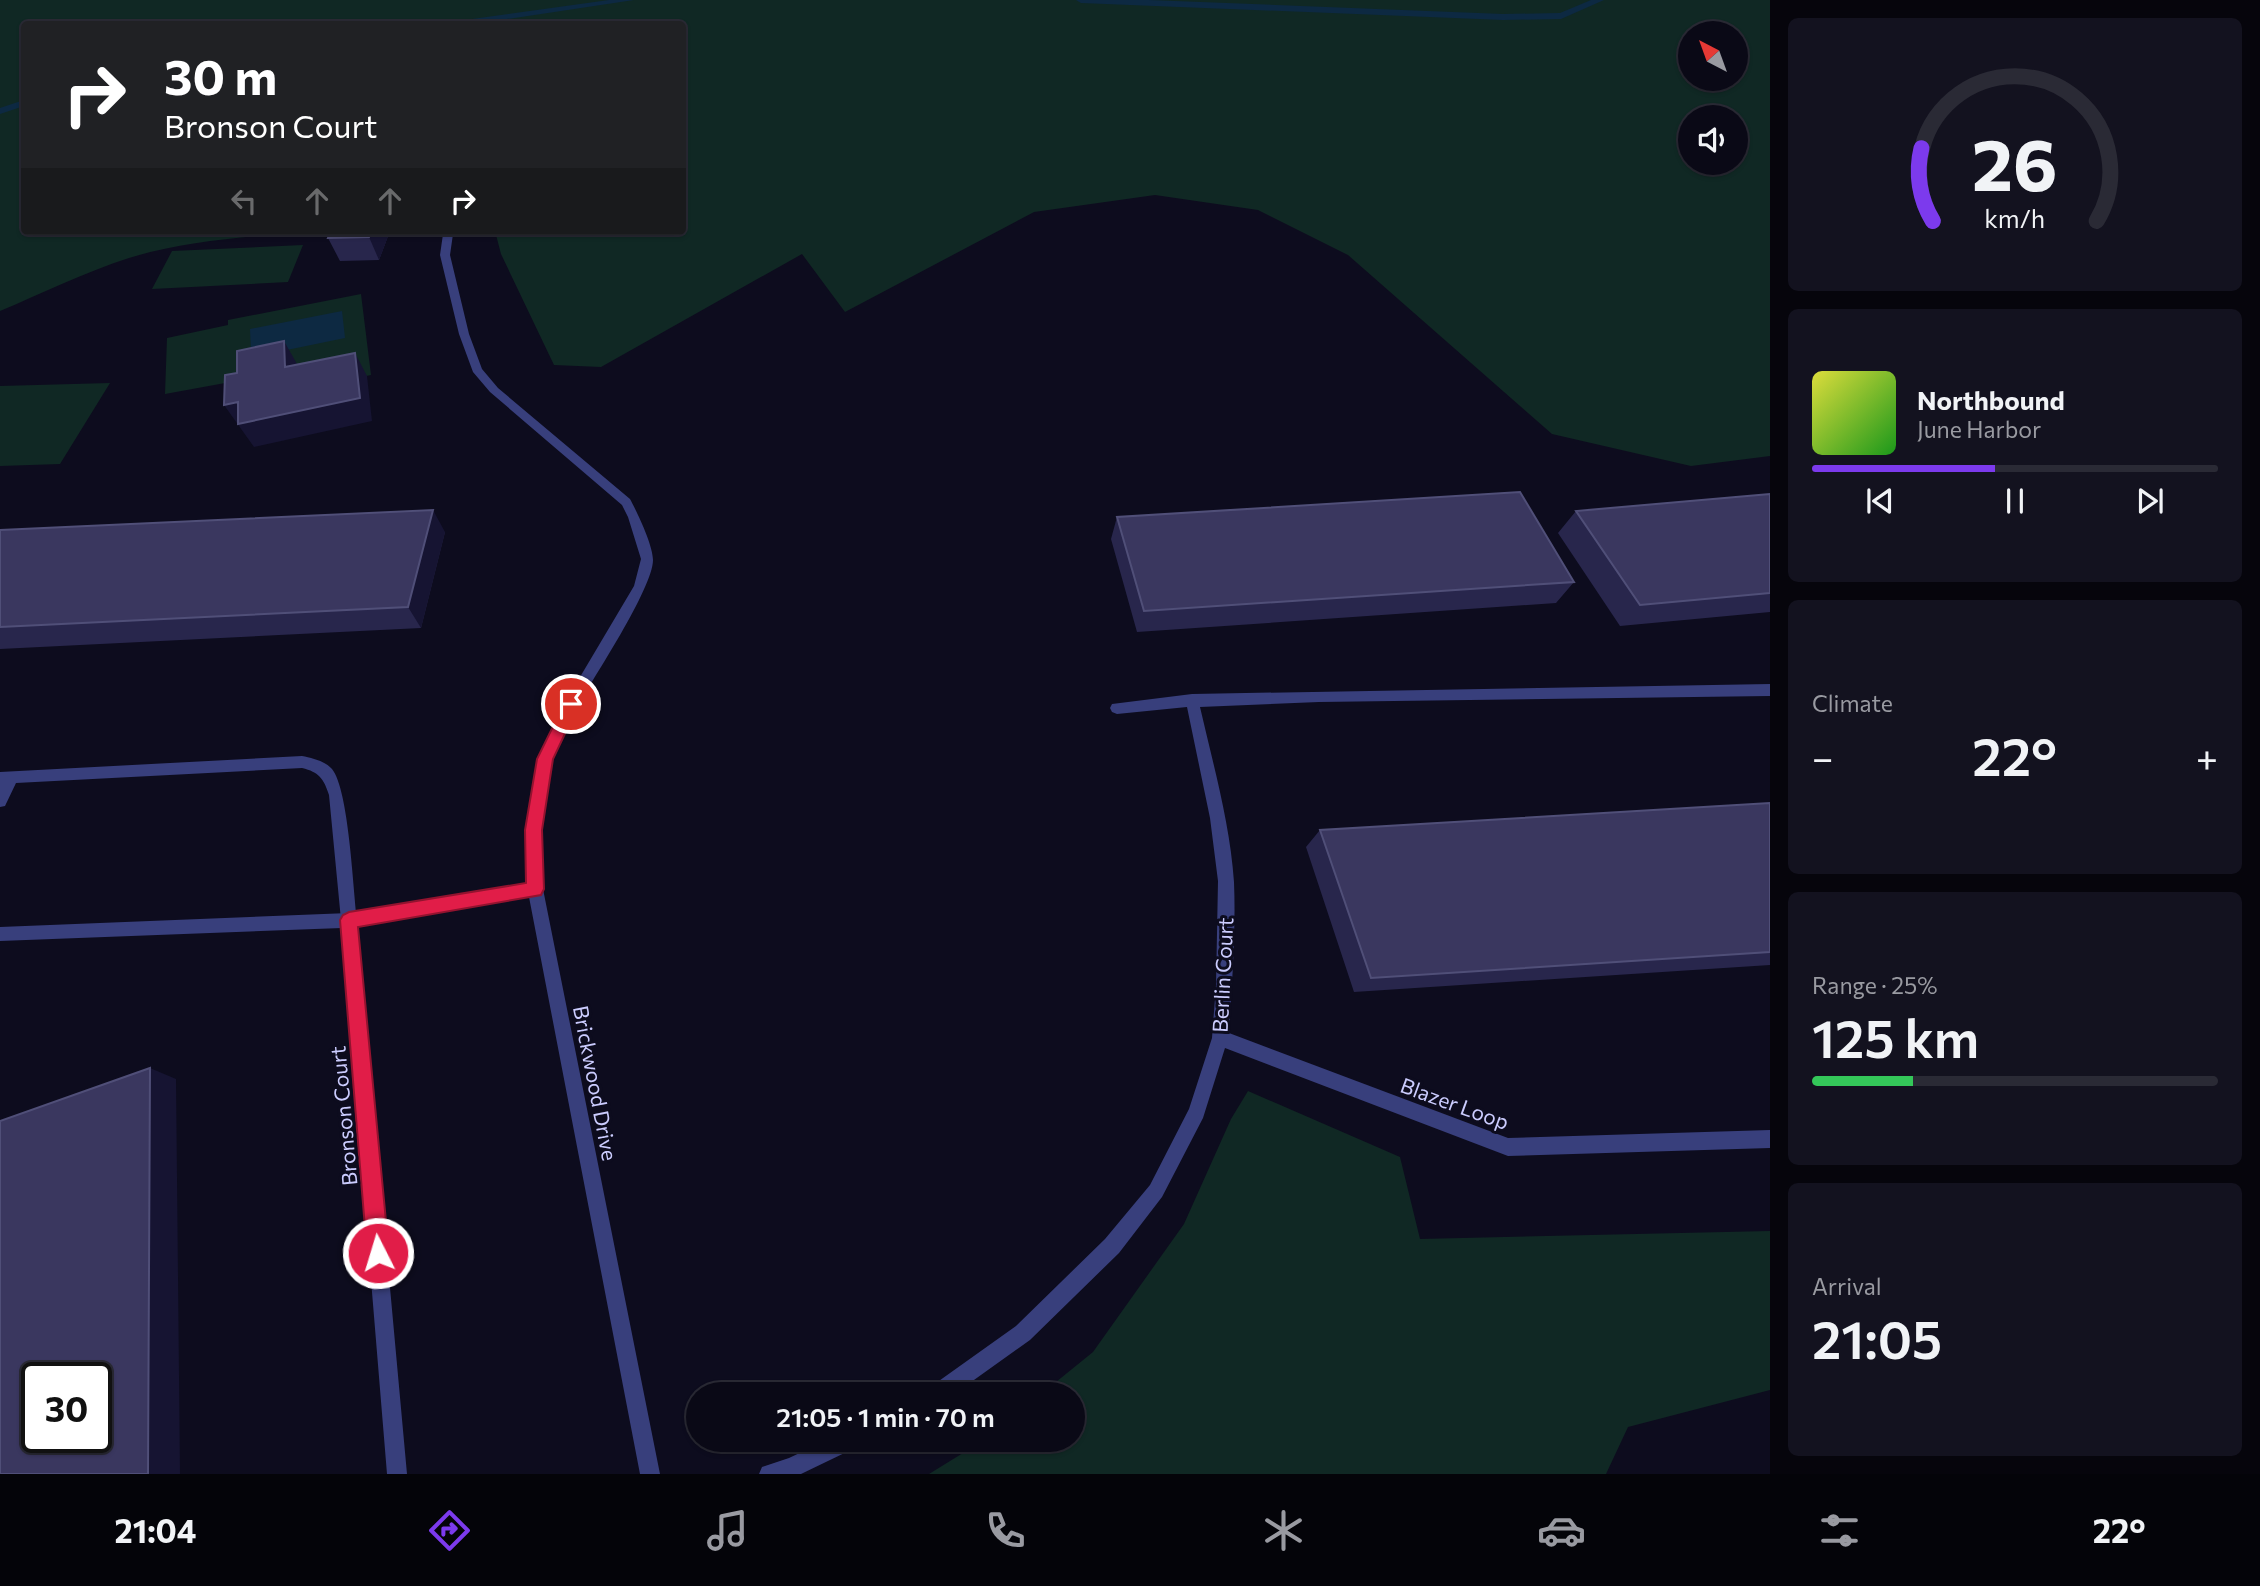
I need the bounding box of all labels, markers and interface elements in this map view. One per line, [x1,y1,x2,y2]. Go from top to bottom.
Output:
north arrow [1678,21,1748,91]
map controls [1678,21,1748,175]
text: 30 m [164,45,277,105]
icon: right [49,49,140,140]
text: Bronson Court [164,105,377,145]
button: sound [1678,105,1748,175]
text: 26 [1972,117,2058,206]
icon: left [225,182,263,220]
icon: ahead [298,182,336,220]
icon: ahead [371,182,409,220]
icon: right [444,182,482,220]
text: km/h [1985,202,2045,232]
text: Northbound [1917,384,2065,415]
text: June Harbor [1917,415,2041,443]
icon: previous [1861,482,1899,520]
icon: pause [1996,482,2034,520]
icon: next [2131,482,2169,520]
pin [541,674,601,734]
icon: arrive [552,685,590,723]
text: Climate [1812,689,1893,717]
text: 22° [1972,723,2057,787]
text: − [1812,733,1834,780]
text: + [2196,733,2218,780]
street label: Berlin Court [1206,917,1238,1033]
text: Range · 25% [1812,971,1937,999]
street label: Brickwood Drive [569,1003,623,1163]
text: 125 km [1812,1005,1979,1069]
street label: Bronson Court [324,1045,362,1187]
street label: Blazer Loop [1397,1072,1513,1134]
position arrow [341,1216,415,1290]
text: Arrival [1812,1272,1882,1300]
text: 21:05 [1812,1306,1942,1370]
speed limit sign: 30 [21,1362,112,1453]
text: 21:05 · 1 min · 70 m [776,1401,995,1432]
icon: directions [425,1506,474,1555]
icon: music [703,1506,752,1555]
icon: phone [981,1506,1030,1555]
icon: climate [1259,1506,1308,1555]
icon: car [1537,1506,1586,1555]
icon: filters [1815,1506,1864,1555]
text: 21:04 [114,1510,197,1550]
text: 22° [2093,1510,2145,1550]

